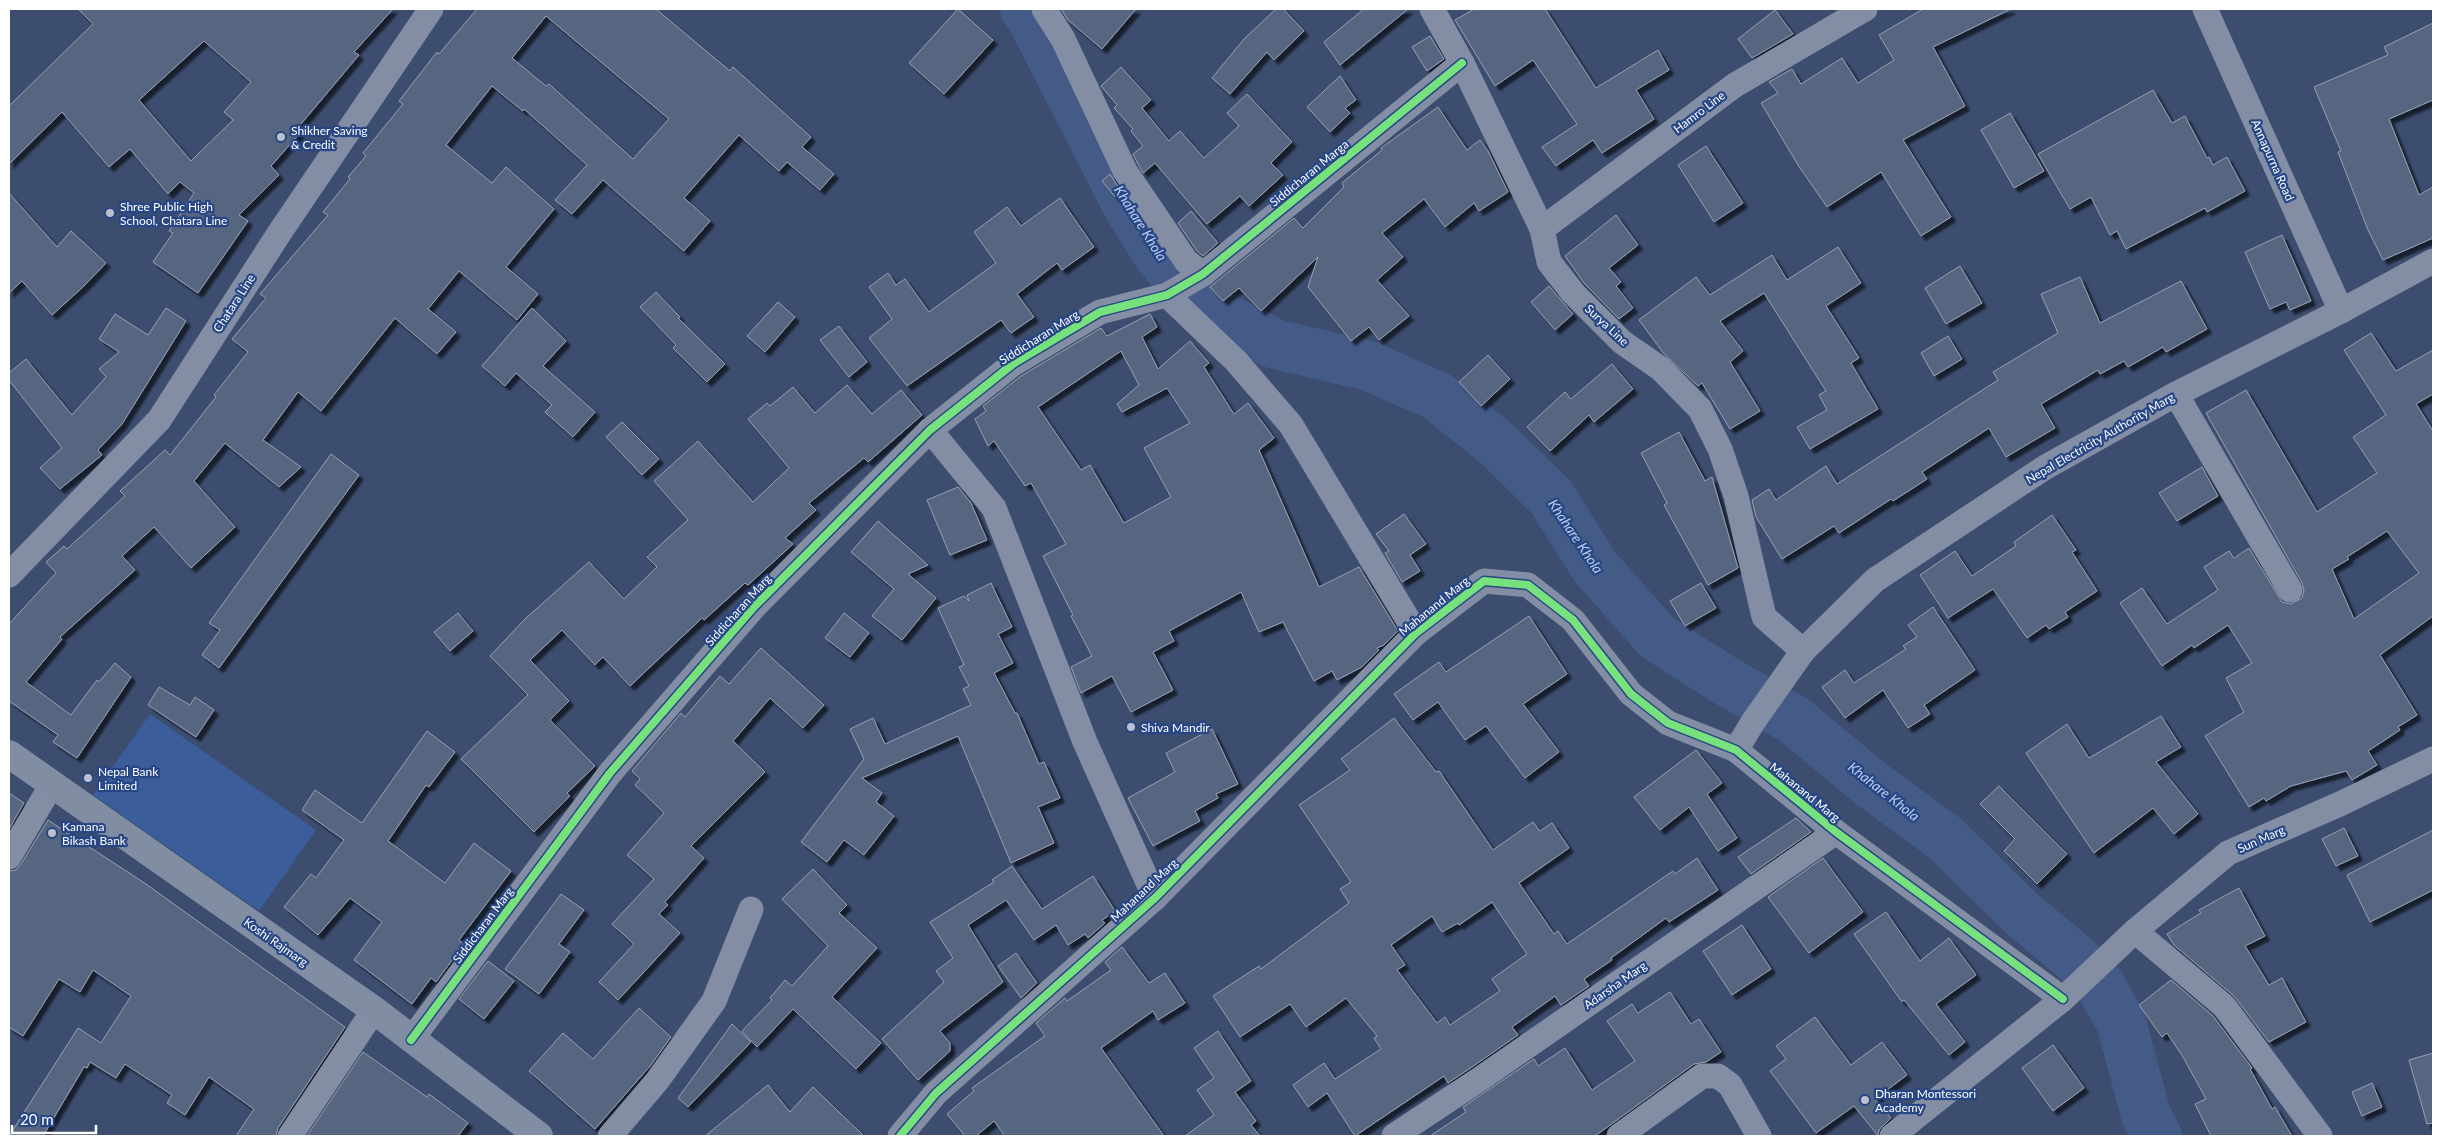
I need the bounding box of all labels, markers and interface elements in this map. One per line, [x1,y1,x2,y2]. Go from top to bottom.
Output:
street label: Hamro Line [1670,88,1728,136]
street label: Annapurna Road [2248,117,2298,203]
place label: Shikher Saving & Credit [291,123,368,152]
marker: Shikher Saving & Credit [275,131,287,143]
street label: Siddicharan Marga [1266,137,1352,209]
water label: Khahare Khola [1111,182,1171,264]
place label: Shree Public High School, Chatara Line [120,199,227,228]
marker: Shree Public High School, Chatara Line [104,207,116,219]
street label: Chatara Line [210,271,258,335]
street label: Surya Line [1582,301,1632,349]
street label: Siddicharan Marg [996,306,1082,368]
street label: Nepal Electricity Authority Marg [2023,389,2177,487]
water label: Khahare Khola [1545,496,1607,576]
street label: Siddicharan Marg [702,571,774,649]
street label: Mahanand Marg [1396,573,1472,639]
place label: Shiva Mandir [1141,720,1210,735]
marker: Shiva Mandir [1125,721,1137,733]
water label: Khahare Khola [1845,758,1923,824]
street label: Mahanand Marg [1767,759,1843,825]
place label: Nepal Bank Limited [98,764,159,793]
marker: Nepal Bank Limited [82,772,94,784]
place label: Kamana Bikash Bank [62,819,127,848]
street label: Sun Marg [2235,822,2287,856]
marker: Kamana Bikash Bank [46,827,58,839]
street label: Mahanand Marg [1107,855,1181,925]
street label: Siddicharan Marg [449,884,517,966]
street label: Koshi Rajmarg [241,914,311,970]
street label: Adarsha Marg [1581,958,1649,1012]
place label: Dharan Montessori Academy [1875,1086,1976,1115]
marker: Dharan Montessori Academy [1859,1094,1871,1106]
scale bar [12,1102,96,1134]
text: 20 m [20,1110,54,1128]

